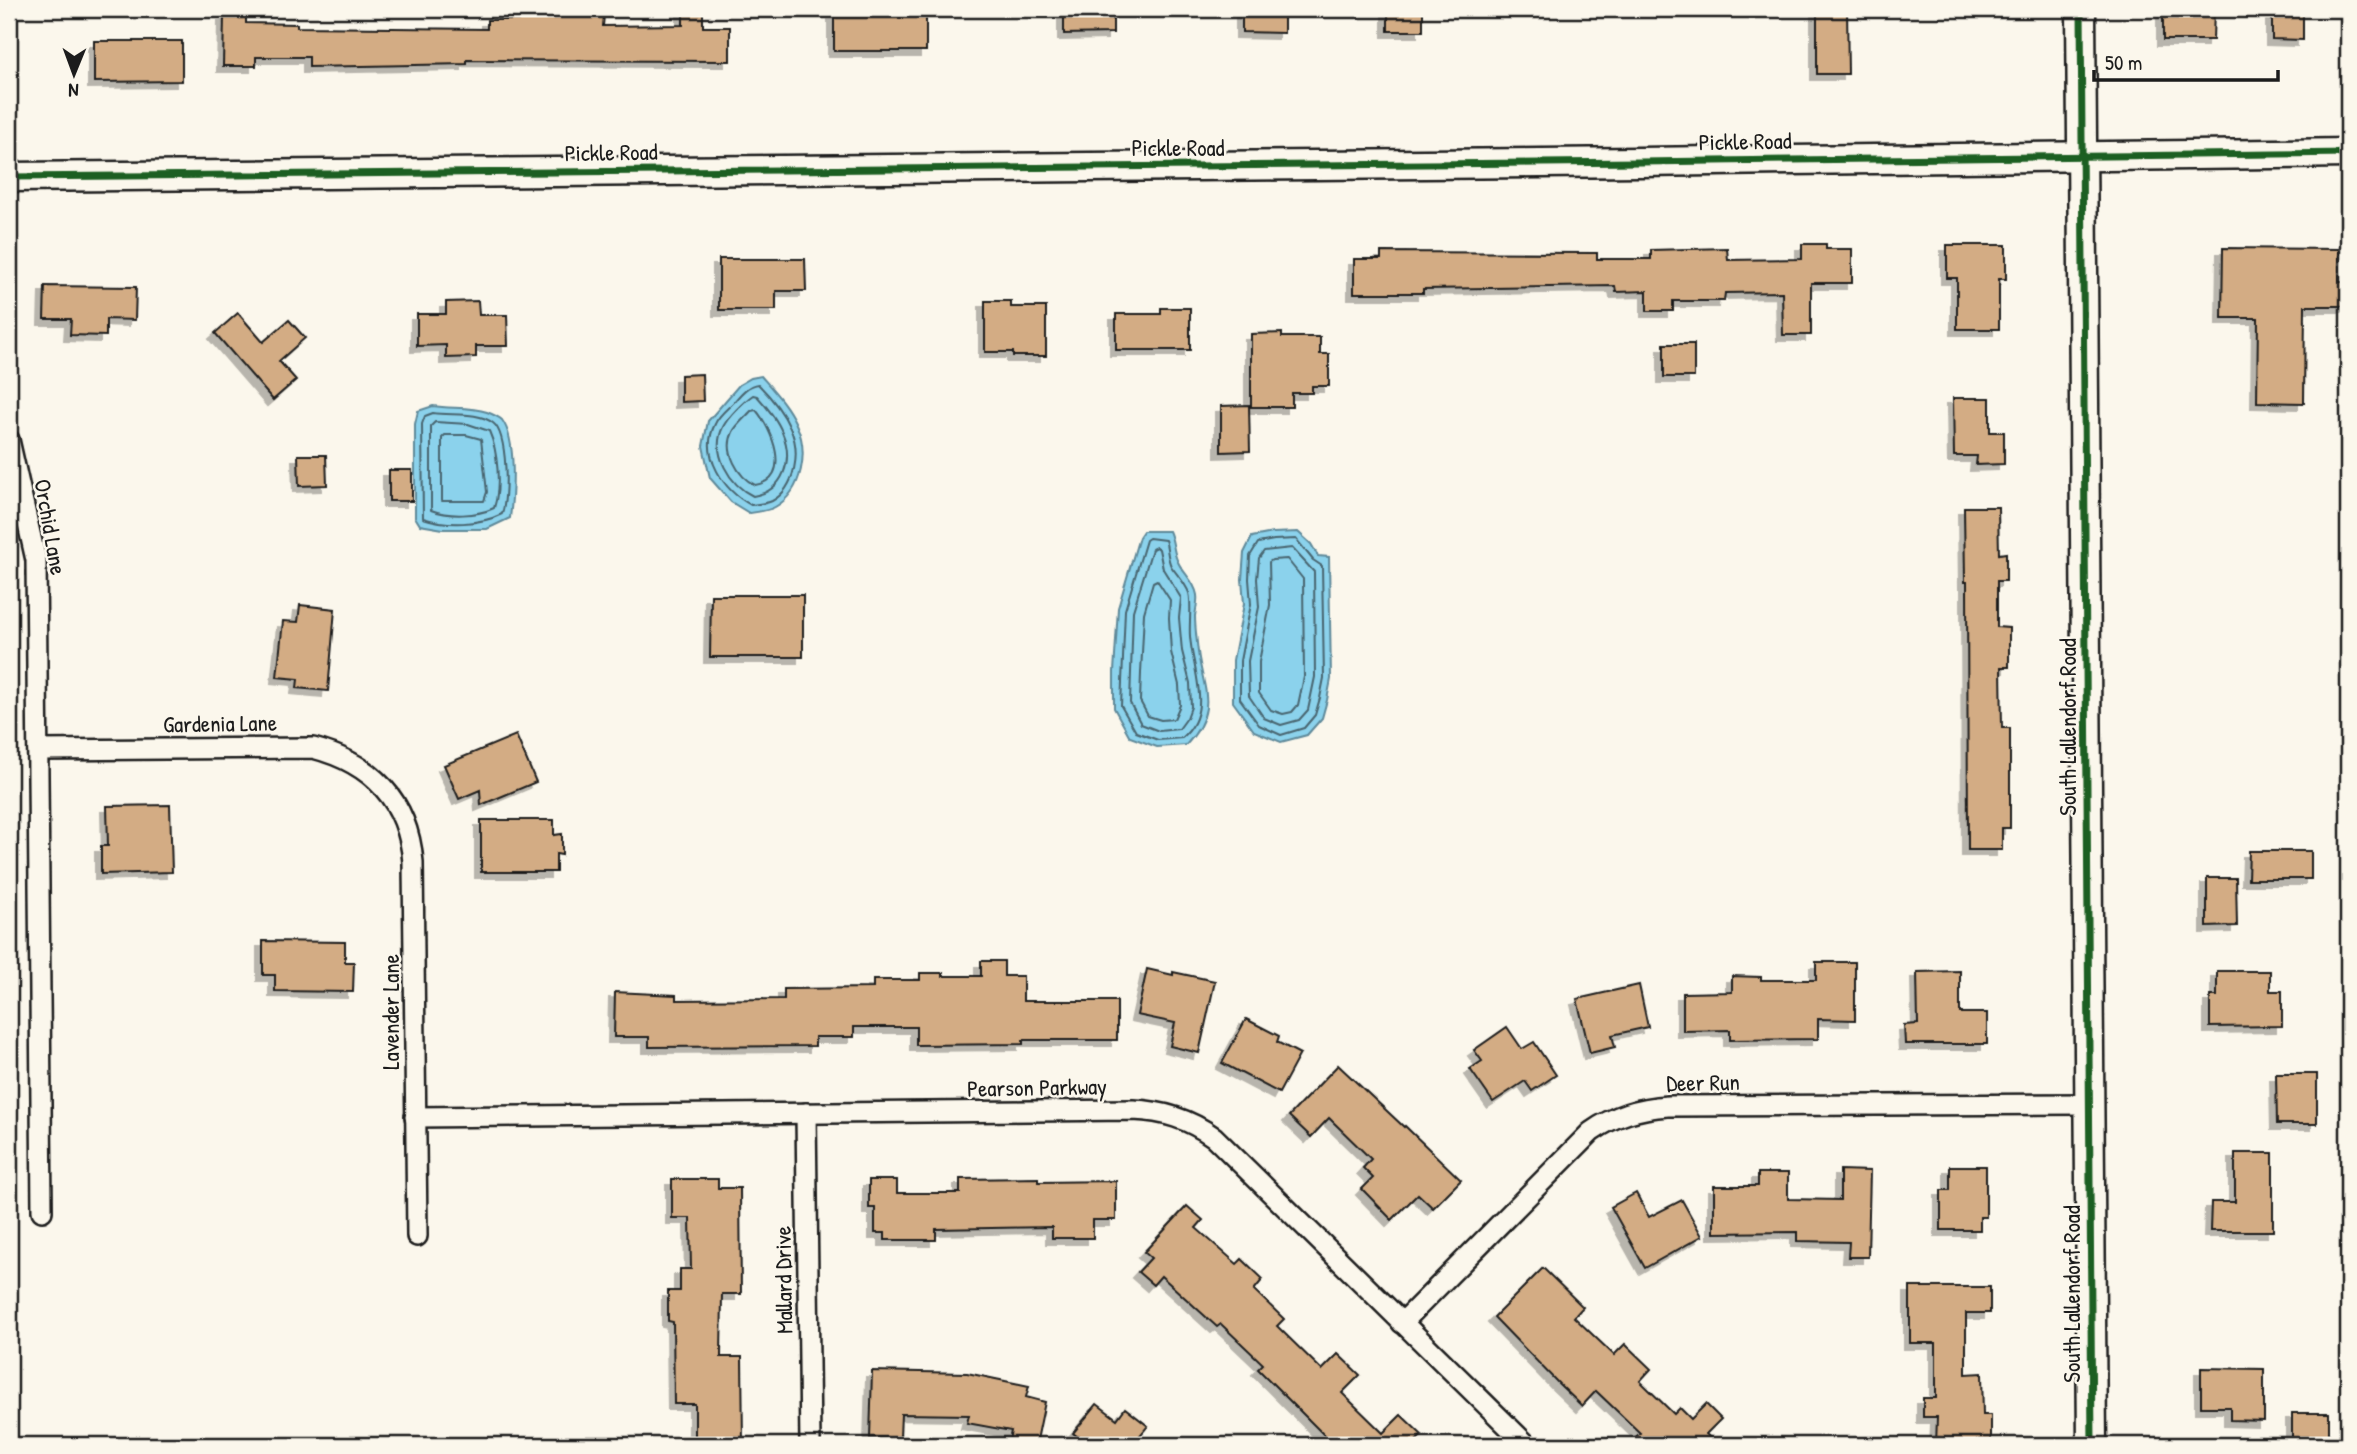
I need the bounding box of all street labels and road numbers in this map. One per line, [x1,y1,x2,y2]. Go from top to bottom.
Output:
street label: Pickle Road [1698,125,1792,157]
street label: Pickle Road [1132,132,1224,163]
street label: Pickle Road [564,136,658,168]
street label: Orchid Lane [27,477,75,577]
street label: South Lallendorf Road [2052,638,2083,816]
street label: Gardenia Lane [163,707,277,739]
street label: Lavender Lane [375,954,406,1070]
street label: Deer Run [1666,1066,1740,1098]
street label: Pearson Parkway [967,1070,1107,1104]
street label: South Lallendorf Road [2056,1205,2087,1383]
street label: Mallard Drive [767,1226,799,1334]

